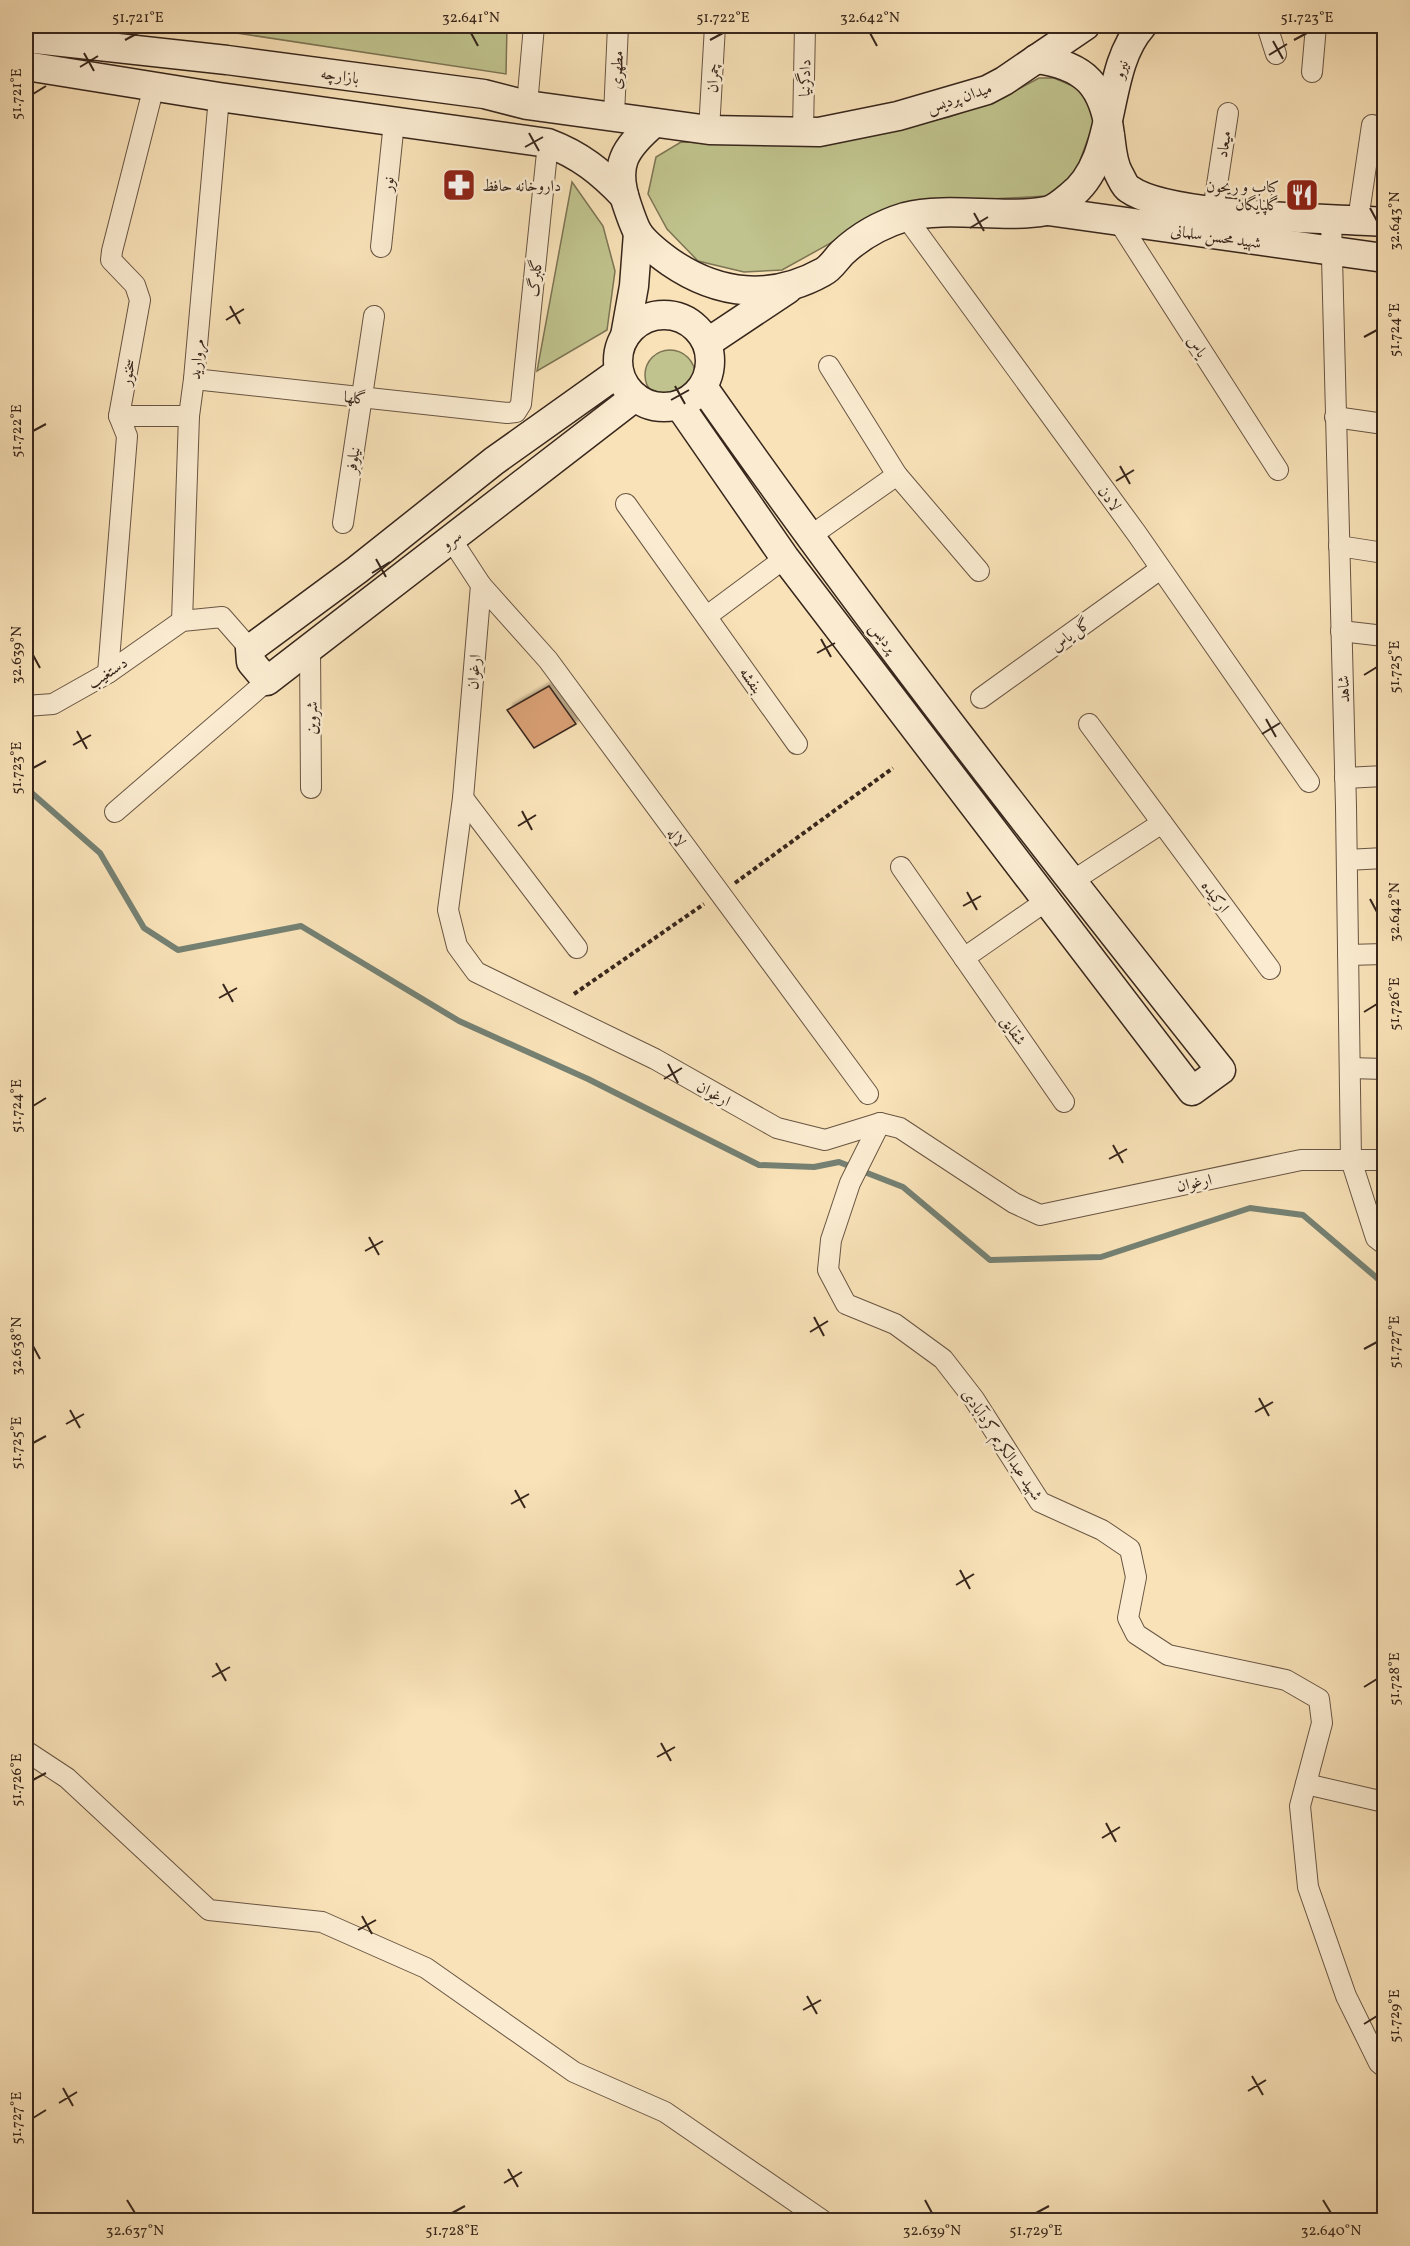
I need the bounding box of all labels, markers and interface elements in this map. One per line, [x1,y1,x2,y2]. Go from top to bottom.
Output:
text: 51.721°E [112,8,164,29]
text: 32.641°N [442,8,500,29]
text: 51.722°E [696,8,750,29]
text: 32.642°N [840,8,900,29]
text: 51.723°E [1280,8,1334,29]
street label: مطهری [606,50,630,90]
street label: نیرو [1108,58,1135,83]
street label: دادگرنیا [794,59,817,97]
street label: بازارچه [319,63,360,91]
street label: چمران [702,63,726,94]
text: 51.721°E [7,68,28,120]
street label: میدان پردیس [924,78,995,120]
street label: میعاد [1212,129,1238,159]
pharmacy icon: داروخانه حافظ [441,167,477,203]
street label: نور [377,176,401,195]
place label: داروخانه حافظ [482,176,561,198]
place label: کباب و ریحون گلپایگان [1206,177,1279,217]
restaurant icon: کباب و ریحون گلپایگان [1284,177,1320,213]
text: 32.643°N [1385,191,1406,251]
street label: شهید محسن سلمانی [1169,221,1262,255]
street label: گلبرگ [523,258,549,298]
text: 51.724°E [1385,303,1406,357]
street label: یاس [1181,332,1212,363]
street label: مروارید [185,338,211,381]
street label: سخنور [115,357,142,390]
street label: گلها [343,387,367,411]
text: 51.722°E [7,404,28,458]
street label: نیلوفر [341,446,367,477]
street label: لادن [1092,482,1125,517]
street label: سرو [436,526,467,557]
street label: گل یاس [1047,614,1096,658]
street label: پردیس [863,618,903,660]
text: 32.639°N [7,626,28,684]
text: 51.725°E [1385,640,1406,694]
street label: دستغیب [84,652,133,695]
street label: ارغوان [462,653,488,691]
street label: بنفشه [733,663,767,699]
street label: شاهد [1334,675,1356,703]
street label: شروین [302,701,324,735]
text: 51.723°E [7,741,28,795]
street label: لاله [661,824,690,852]
street label: ارکیده [1195,876,1234,918]
text: 32.642°N [1385,882,1406,942]
text: 51.726°E [1385,977,1406,1031]
street label: شقایق [994,1012,1030,1050]
street label: ارغوان [692,1076,734,1113]
text: 51.724°E [7,1079,28,1133]
street label: ارغوان [1175,1169,1214,1198]
text: 51.727°E [1385,1316,1406,1368]
text: 32.638°N [7,1317,28,1375]
street label: شهید عبدالکریم کردآبادی [954,1385,1047,1507]
text: 51.725°E [7,1416,28,1470]
text: 51.728°E [1385,1652,1406,1706]
text: 51.726°E [7,1753,28,1807]
text: 51.729°E [1385,1989,1406,2043]
text: 51.727°E [7,2092,28,2144]
text: 32.637°N [106,2221,164,2242]
text: 51.728°E [425,2221,479,2242]
text: 32.639°N [903,2221,961,2242]
text: 51.729°E [1009,2221,1063,2242]
text: 32.640°N [1301,2221,1361,2242]

